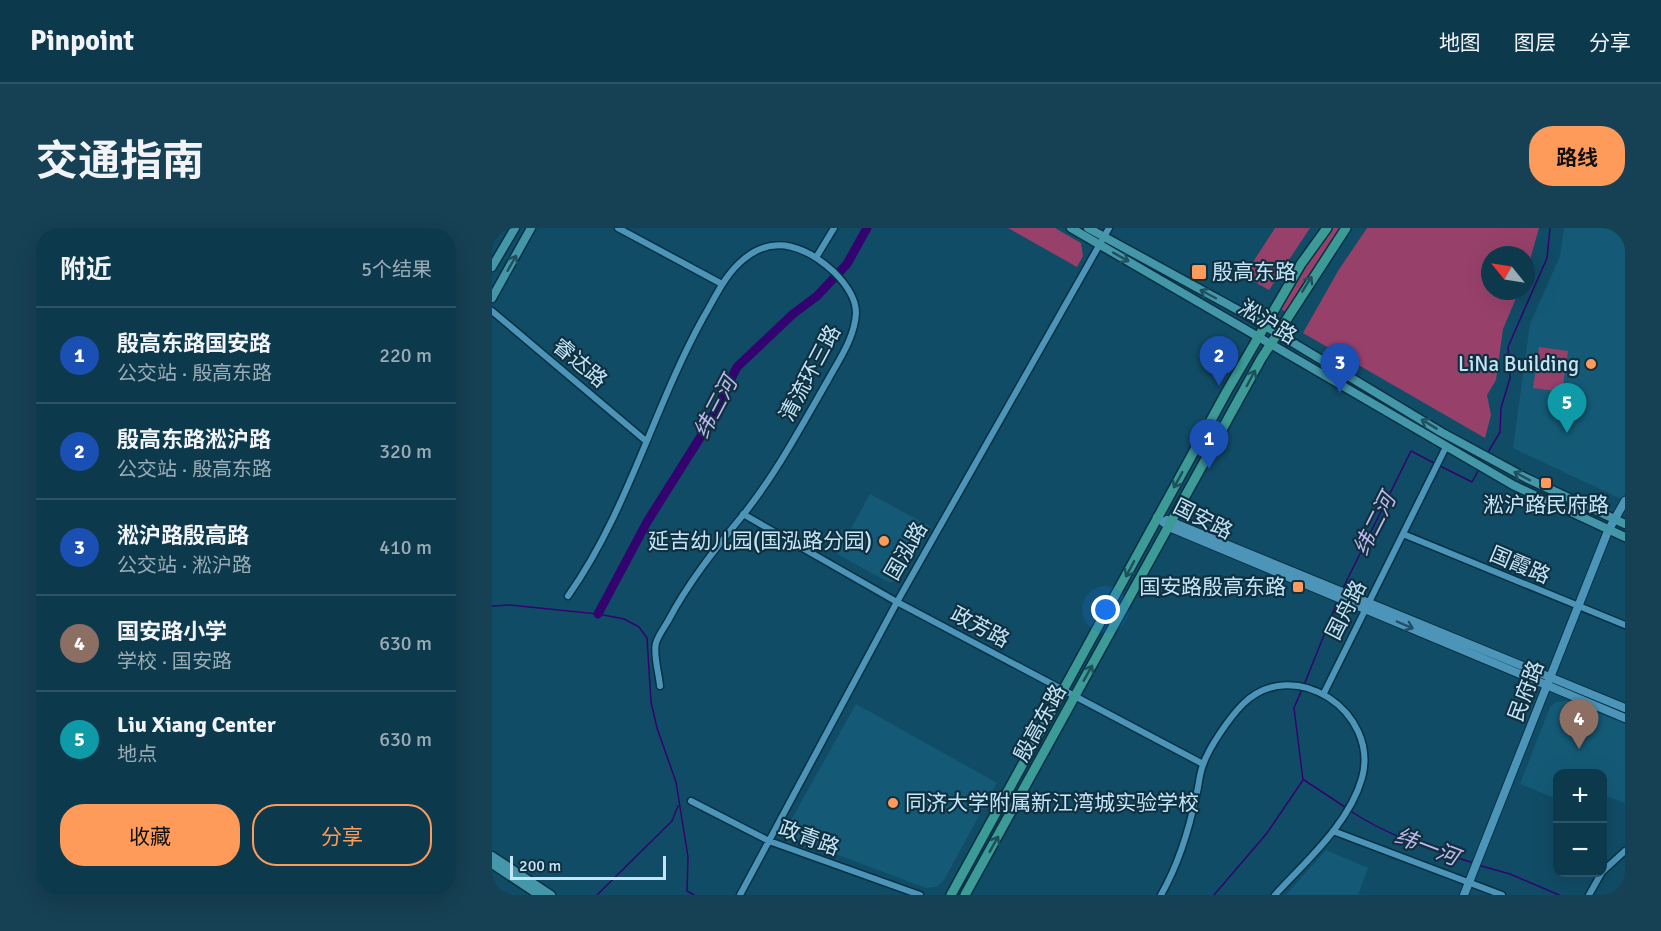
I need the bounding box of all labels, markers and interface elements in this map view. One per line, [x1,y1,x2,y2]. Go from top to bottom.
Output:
text: Pinpoint [30,24,134,58]
text: 地图 [1439,30,1481,56]
text: 图层 [1514,30,1556,56]
text: 分享 [1589,30,1631,56]
button: 路线 [1529,126,1625,186]
text: 交通指南 [36,136,204,187]
north arrow [1481,246,1535,300]
one-way arrow [1112,252,1130,263]
text: 附近 [60,254,112,286]
one-way arrow [506,255,518,272]
text: 5个结果 [361,257,432,282]
place label: 殷高东路 [1212,259,1296,285]
marker: 殷高东路 [1190,263,1208,281]
one-way arrow [1302,276,1314,293]
one-way arrow [1200,288,1217,300]
street label: 淞沪路 [1234,294,1302,350]
street label: 清流环三路 [774,321,846,425]
text: 殷高东路国安路 [117,330,271,357]
street label: 睿达路 [548,333,612,393]
pin: 2 [1200,336,1238,386]
text: 1 [74,343,85,368]
text: 220 m [379,343,432,368]
pin: 3 [1320,344,1360,393]
place label: LiNa Building [1458,351,1579,377]
marker: LiNa Building [1584,357,1598,371]
text: 公交站 · 殷高东路 [117,361,272,386]
water label: 纬三河 [688,368,745,443]
one-way arrow [1246,369,1257,387]
pin: 5 [1548,384,1586,433]
one-way arrow [1421,418,1438,430]
pin: 1 [1190,420,1228,469]
text: 殷高东路淞沪路 [117,426,271,453]
text: 2 [74,439,85,464]
text: 320 m [379,439,432,464]
text: 公交站 · 殷高东路 [117,457,272,482]
one-way arrow [1514,470,1532,481]
one-way arrow [1172,471,1184,488]
marker: 淞沪路民府路 [1539,476,1553,490]
water label: 纬二河 [1347,485,1403,560]
place label: 淞沪路民府路 [1483,492,1609,518]
street label: 国安路 [1169,493,1237,545]
street label: 国泓路 [879,517,933,585]
text: 淞沪路殷高路 [117,522,249,549]
place label: 延吉幼儿园(国泓路分园) [648,528,872,554]
marker: 延吉幼儿园(国泓路分园) [877,534,891,548]
text: 3 [74,535,85,560]
text: 410 m [379,535,432,560]
street label: 国霞路 [1486,541,1554,589]
text: 公交站 · 淞沪路 [117,553,252,578]
one-way arrow [1124,560,1136,577]
place label: 国安路殷高东路 [1139,574,1286,600]
street label: 国舟路 [1320,576,1372,644]
marker: 国安路殷高东路 [1291,580,1305,594]
your location [1091,595,1120,624]
street label: 政芳路 [946,601,1014,653]
text: 国安路小学 [117,618,227,645]
one-way arrow [1395,620,1413,631]
text: 4 [74,631,85,656]
text: 630 m [379,631,432,656]
text: 学校 · 国安路 [117,649,232,674]
street label: 民府路 [1503,657,1549,725]
one-way arrow [1082,665,1094,682]
street label: 殷高东路 [1008,680,1072,766]
pin: 4 [1560,700,1598,749]
text: Liu Xiang Center [117,711,276,738]
text: 5 [74,727,85,752]
text: 630 m [379,727,432,752]
text: 地点 [117,742,157,767]
map controls [1553,769,1607,877]
button: + [1553,769,1607,823]
place label: 同济大学附属新江湾城实验学校 [905,790,1199,816]
marker: 同济大学附属新江湾城实验学校 [886,796,900,810]
button: 收藏 [60,804,240,866]
button: 分享 [252,804,432,866]
street label: 政青路 [775,815,843,861]
water label: 纬一河 [1391,822,1466,872]
button: − [1553,823,1607,877]
one-way arrow [988,836,1000,853]
scale bar [510,853,666,880]
text: 200 m [519,856,561,876]

